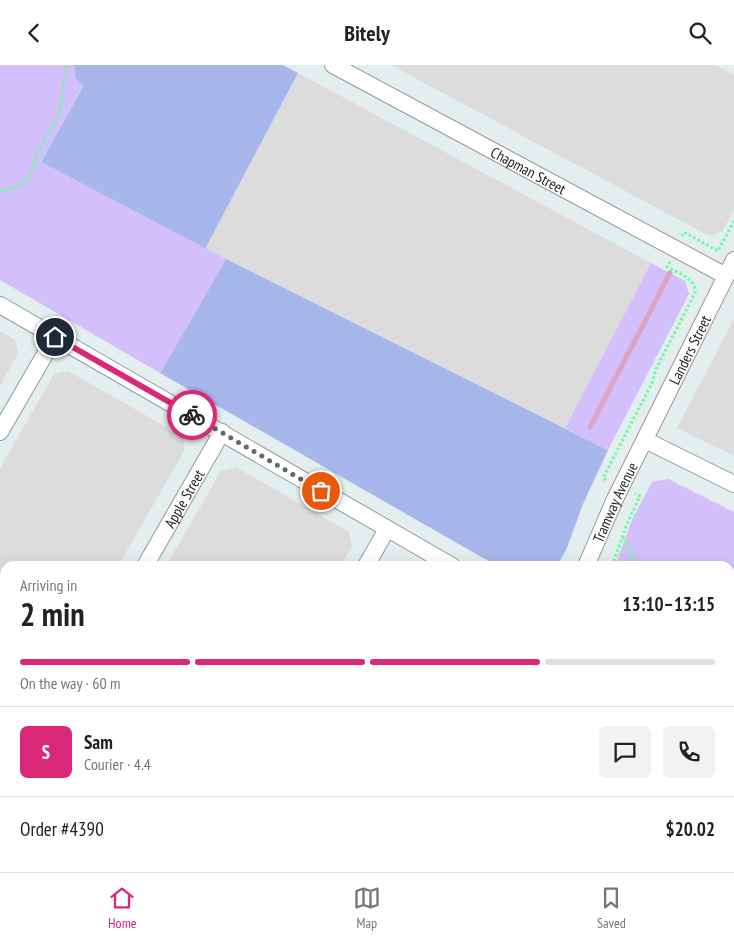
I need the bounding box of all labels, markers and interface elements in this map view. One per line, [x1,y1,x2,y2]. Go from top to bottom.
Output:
icon: back [20,19,48,47]
text: Bitely [344,19,390,47]
icon: search [686,19,714,47]
street label: Chapman Street [488,142,570,198]
street label: Landers Street [664,312,715,387]
pin [34,316,76,358]
icon: home [41,323,69,351]
courier [167,390,217,440]
icon: bike [178,401,206,429]
street label: Tramway Avenue [588,459,641,545]
street label: Apple Street [160,466,208,531]
pin [300,470,342,512]
icon: bag [307,477,335,505]
text: Arriving in [20,575,77,595]
text: 13:10–13:15 [622,592,715,616]
text: 2 min [20,593,85,635]
text: On the way · 60 m [20,673,120,693]
button: chat [599,726,651,778]
button: phone [663,726,715,778]
text: Sam [84,730,113,754]
text: S [42,740,50,764]
text: Courier · 4.4 [84,754,151,774]
text: Order #4390 [20,817,104,841]
text: $20.02 [666,817,715,841]
tab: Home [108,884,137,932]
tab: Map [353,884,381,932]
tab: Saved [597,884,626,932]

